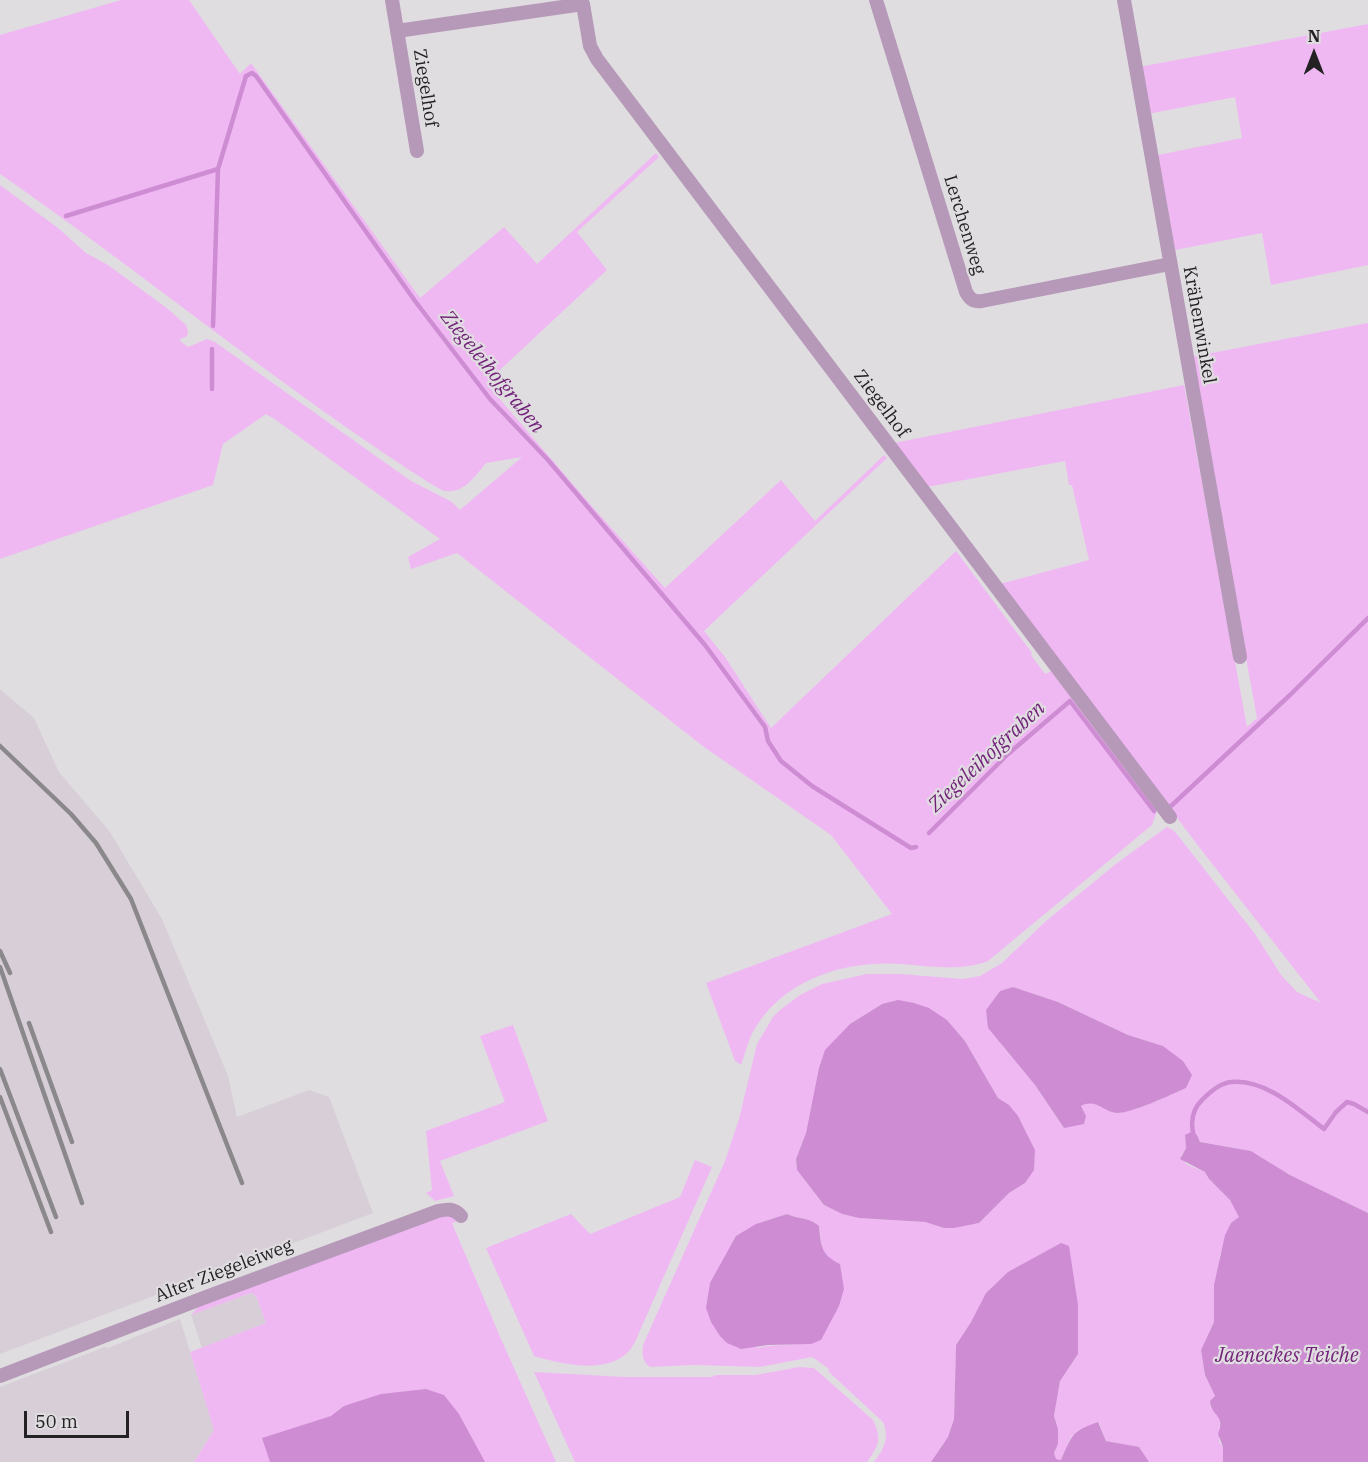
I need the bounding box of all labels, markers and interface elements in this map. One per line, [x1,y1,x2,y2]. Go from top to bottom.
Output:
north arrow [1284,24,1344,84]
text: N [1308,26,1320,46]
street label: Ziegelhof [408,47,442,129]
street label: Lerchenweg [939,173,989,277]
street label: Krähenwinkel [1178,265,1220,385]
water label: Ziegeleihofgraben [435,306,549,438]
street label: Ziegelhof [849,366,913,442]
water label: Ziegeleihofgraben [924,697,1050,817]
street label: Alter Ziegeleiweg [152,1235,296,1307]
water label: Jaeneckes Teiche [1215,1344,1359,1368]
scale bar [27,1399,132,1437]
text: 50 m [35,1410,78,1433]

